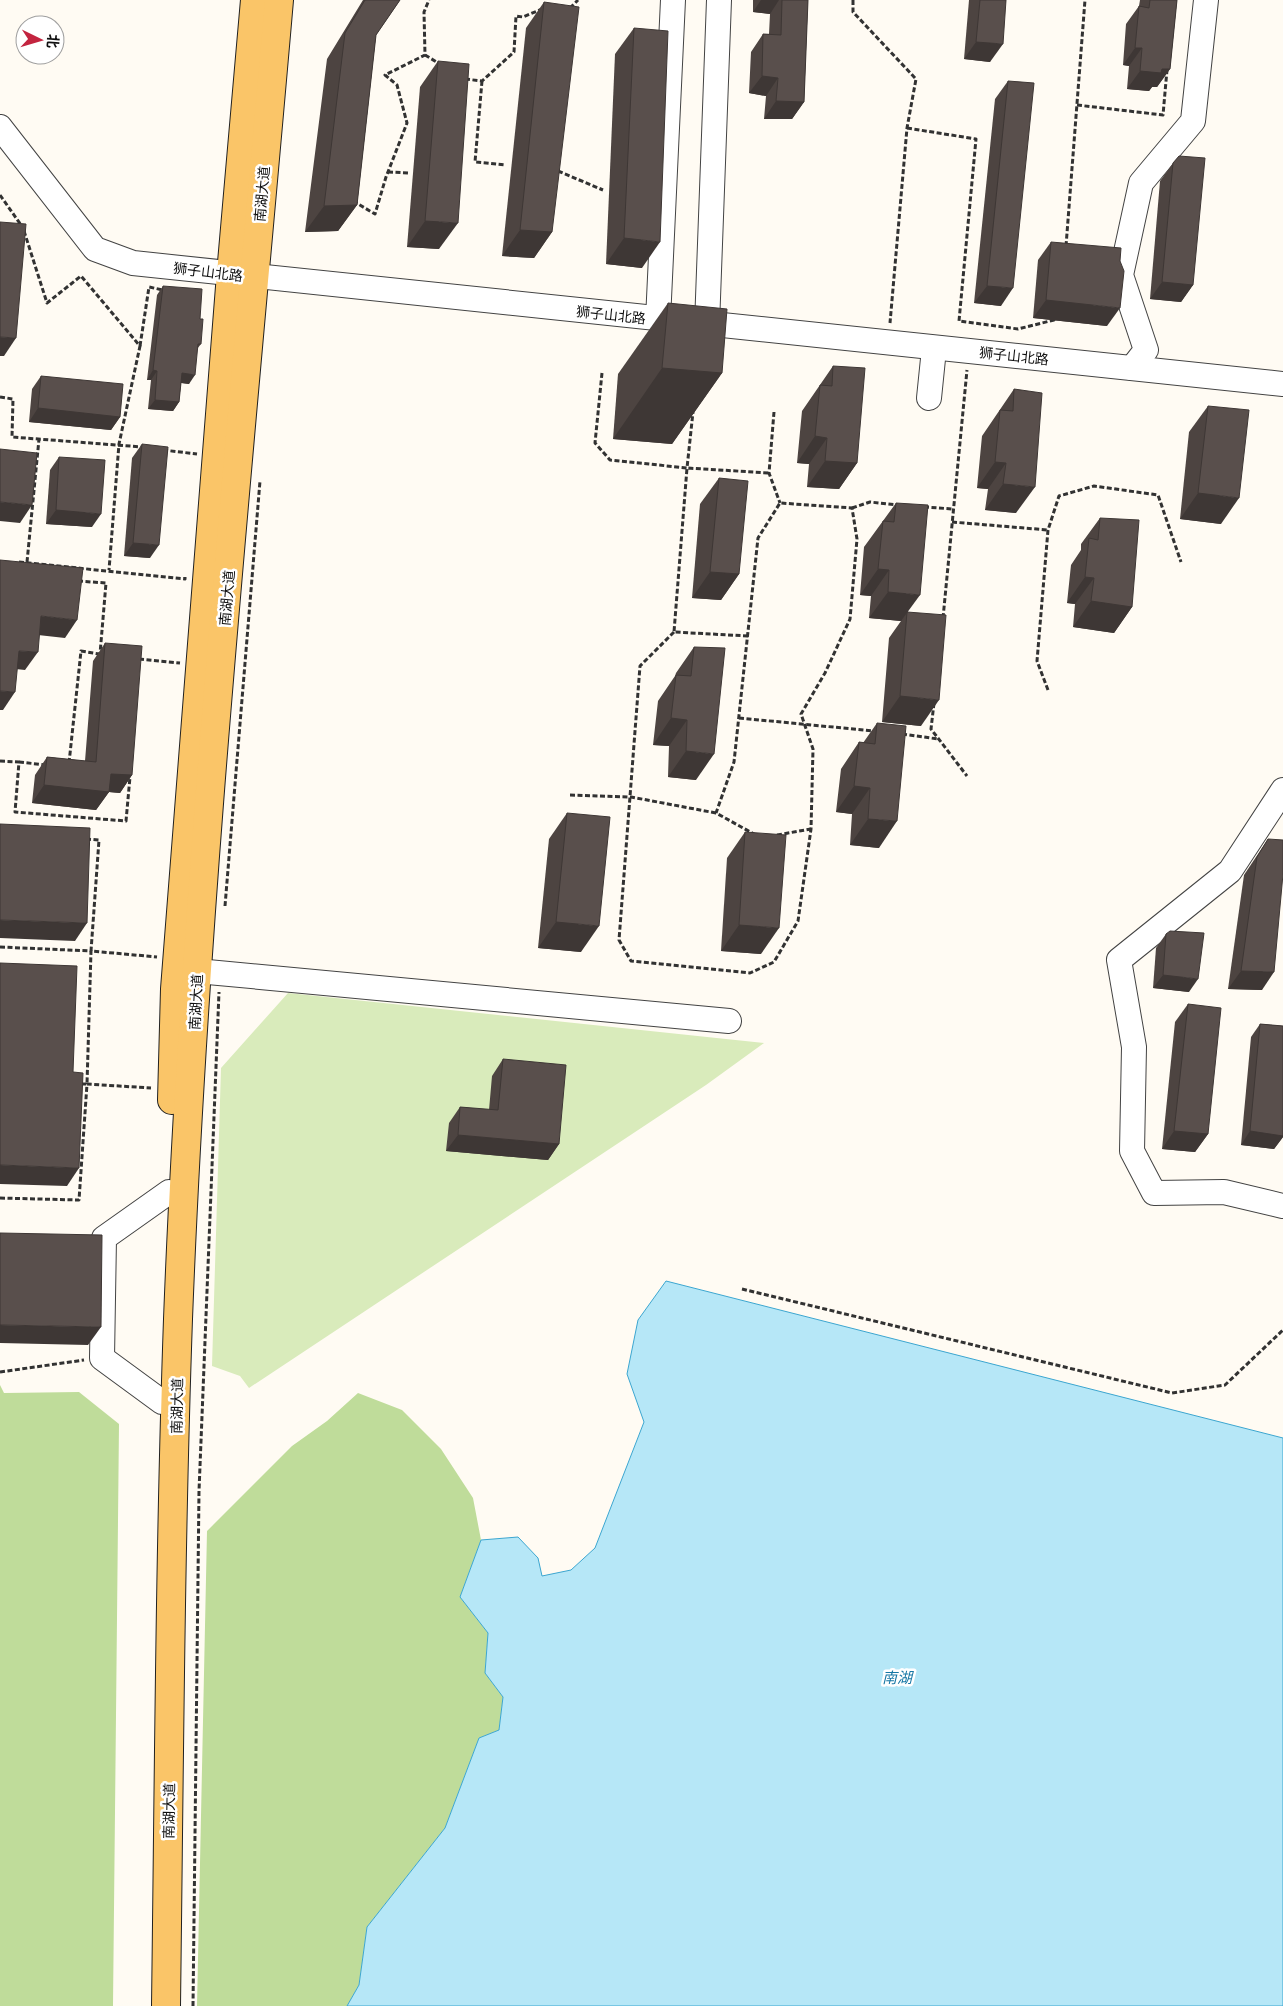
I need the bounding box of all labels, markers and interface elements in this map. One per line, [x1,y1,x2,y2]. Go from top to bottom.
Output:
north arrow [15,15,65,65]
text: 北 [43,33,65,49]
street label: 南湖大道 [249,165,273,223]
street label: 狮子山北路 [172,257,244,285]
street label: 狮子山北路 [575,300,647,328]
street label: 狮子山北路 [978,341,1050,369]
street label: 南湖大道 [214,569,238,627]
street label: 南湖大道 [184,973,206,1030]
street label: 南湖大道 [166,1378,186,1434]
water label: 南湖 [882,1666,914,1687]
street label: 南湖大道 [158,1783,178,1839]

